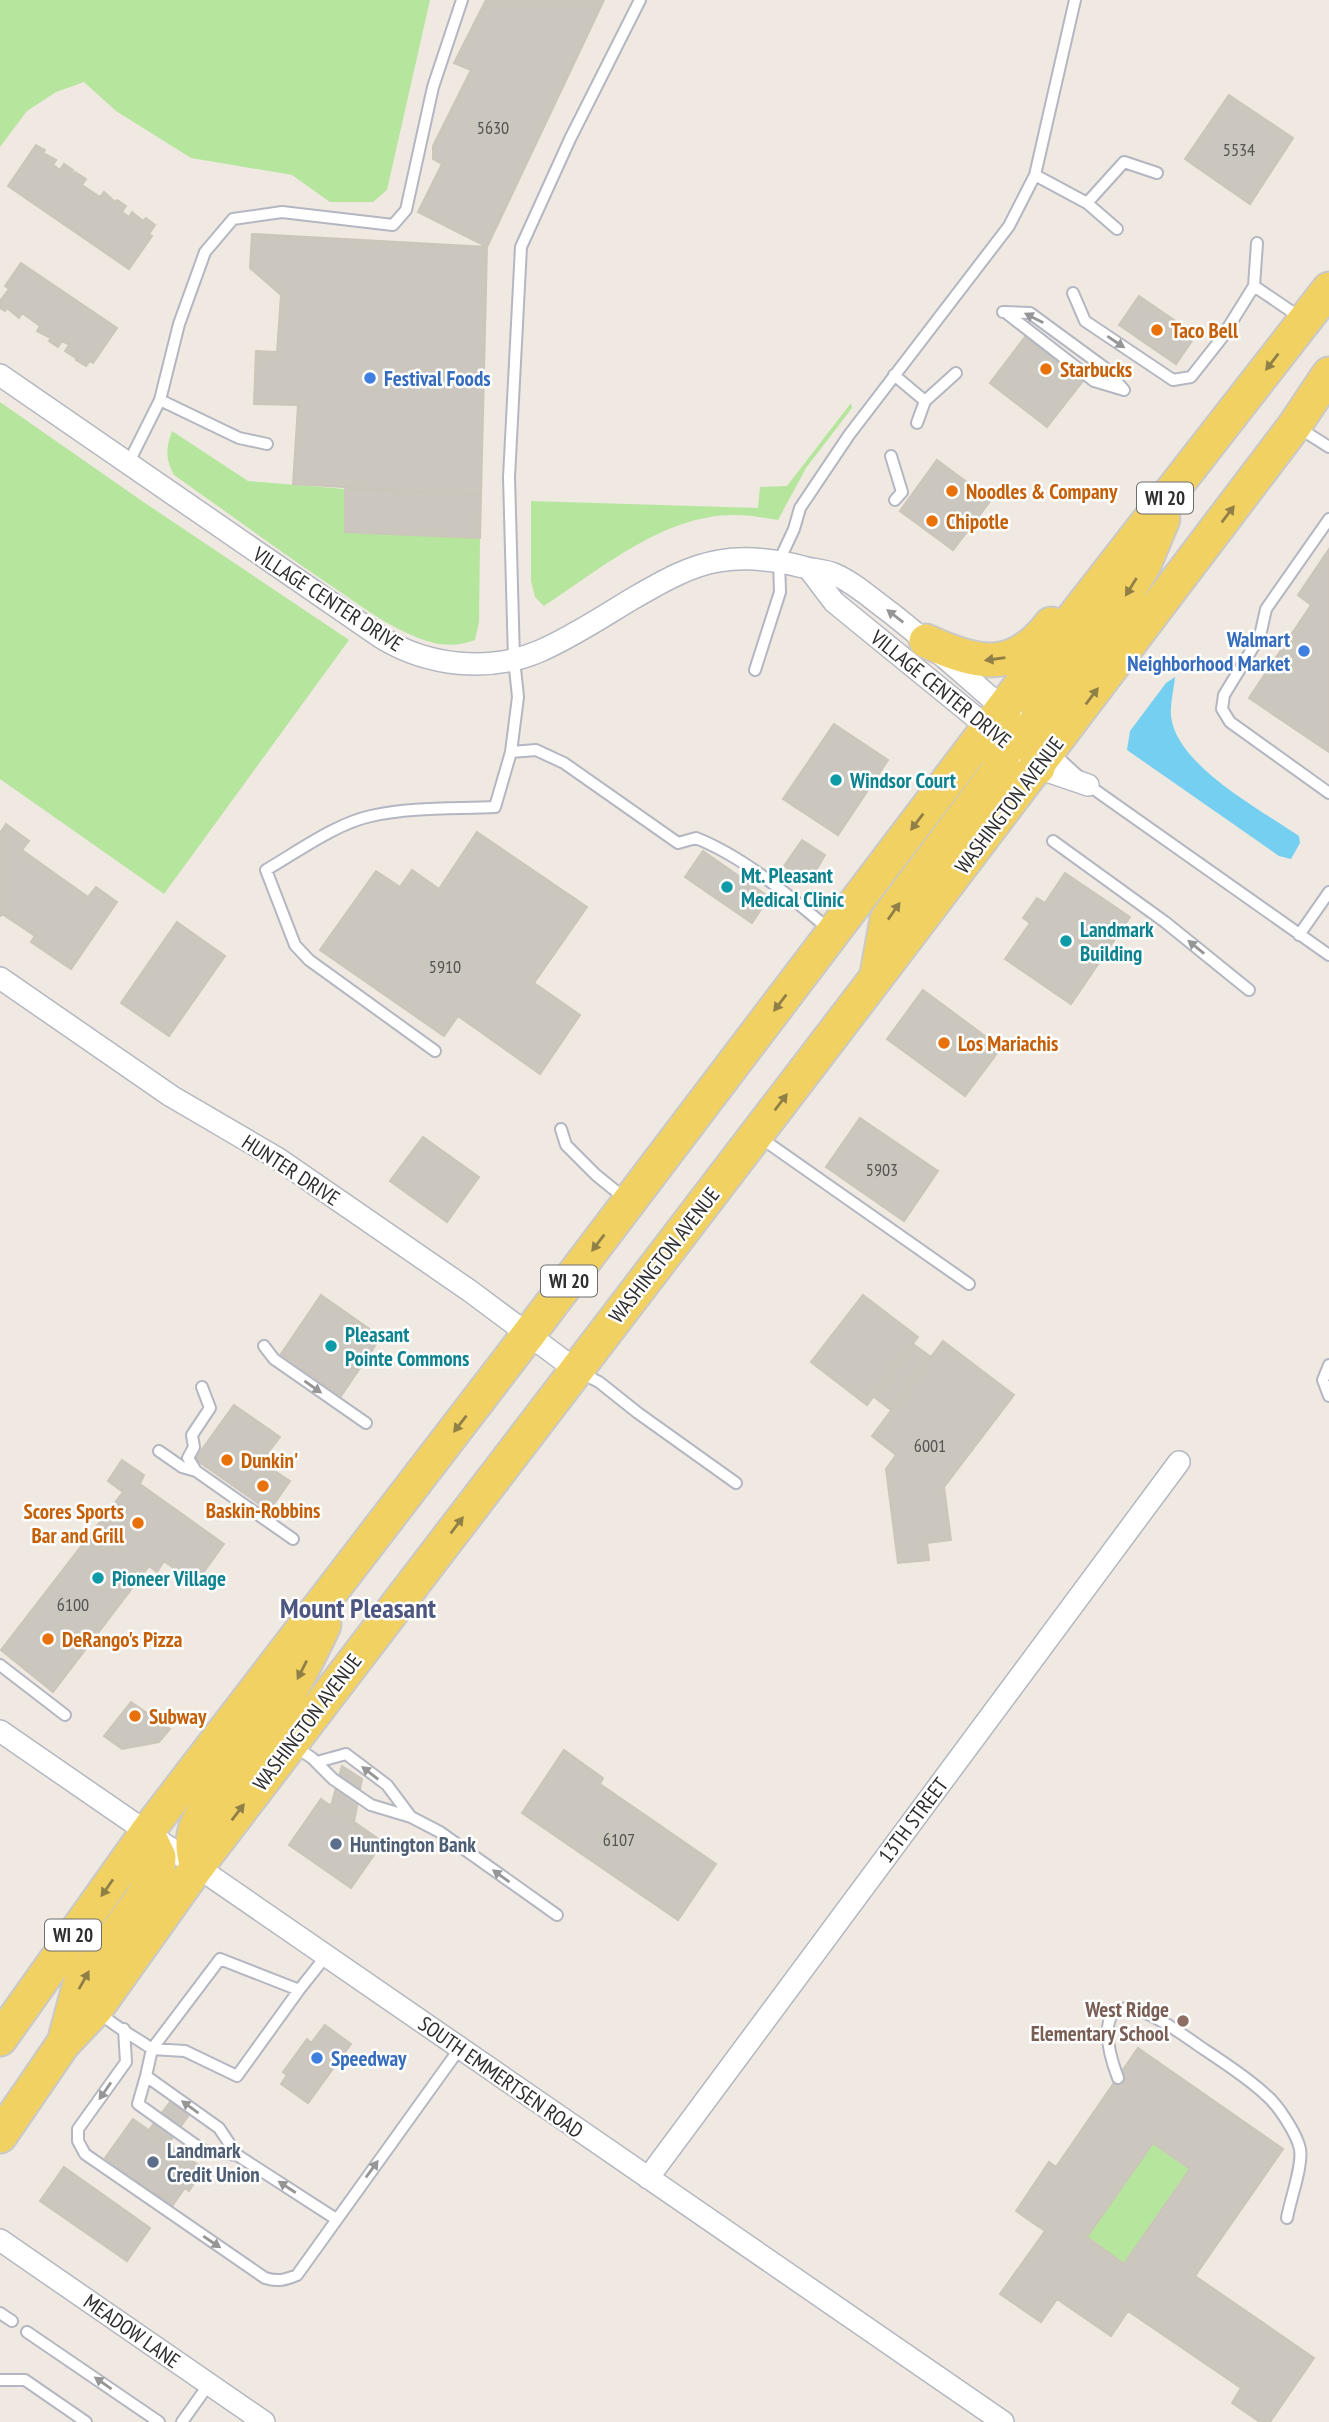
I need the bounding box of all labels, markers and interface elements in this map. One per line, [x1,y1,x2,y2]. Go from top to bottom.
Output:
house number: 5630 [477,116,509,139]
house number: 5534 [1223,138,1255,161]
one-way arrow [1023,312,1043,324]
place label: Taco Bell [1171,317,1239,344]
marker: Taco Bell [1149,322,1165,338]
one-way arrow [1107,335,1125,349]
one-way arrow [1264,352,1279,370]
place label: Starbucks [1060,356,1132,383]
marker: Starbucks [1038,361,1054,377]
place label: Festival Foods [384,365,491,392]
marker: Festival Foods [362,370,378,386]
place label: Noodles & Company [966,478,1118,505]
road number: WI 20 [1137,482,1193,513]
marker: Noodles & Company [944,483,960,499]
one-way arrow [1221,505,1235,523]
place label: Chipotle [946,508,1009,535]
marker: Chipotle [924,513,940,529]
street label: VILLAGE CENTER DRIVE [247,540,408,657]
one-way arrow [1124,577,1137,596]
one-way arrow [886,609,904,624]
street label: VILLAGE CENTER DRIVE [864,623,1017,754]
place label: Walmart Neighborhood Market [1127,626,1290,677]
marker: Walmart Neighborhood Market [1296,643,1312,659]
one-way arrow [984,654,1006,665]
one-way arrow [1084,687,1098,705]
street label: WASHINGTON AVENUE [949,731,1069,879]
place label: Windsor Court [849,767,956,794]
marker: Windsor Court [828,772,844,788]
one-way arrow [910,812,925,830]
place label: Mt. Pleasant Medical Clinic [741,862,845,913]
marker: Mt. Pleasant Medical Clinic [719,879,735,895]
one-way arrow [887,902,901,920]
place label: Landmark Building [1080,916,1154,967]
marker: Landmark Building [1058,933,1074,949]
one-way arrow [1187,940,1204,955]
house number: 5910 [429,955,461,978]
one-way arrow [773,994,787,1012]
place label: Los Mariachis [958,1030,1058,1057]
marker: Los Mariachis [936,1035,952,1051]
one-way arrow [774,1093,788,1111]
street label: HUNTER DRIVE [237,1128,345,1212]
house number: 5903 [866,1158,898,1181]
street label: WASHINGTON AVENUE [603,1182,725,1328]
one-way arrow [591,1233,605,1252]
road number: WI 20 [541,1266,597,1296]
place label: Pleasant Pointe Commons [345,1321,469,1372]
marker: Pleasant Pointe Commons [323,1338,339,1354]
one-way arrow [304,1380,322,1394]
one-way arrow [453,1414,468,1432]
house number: 6001 [914,1434,946,1457]
place label: Dunkin' [241,1447,298,1474]
marker: Dunkin' [219,1452,235,1468]
marker: Baskin-Robbins [255,1478,271,1494]
place label: Baskin-Robbins [206,1497,320,1524]
place label: Scores Sports Bar and Grill [23,1498,125,1549]
marker: Scores Sports Bar and Grill [130,1515,146,1531]
one-way arrow [450,1516,464,1534]
place label: Pioneer Village [112,1565,226,1592]
marker: Pioneer Village [90,1570,106,1586]
district label: Mount Pleasant [280,1589,436,1626]
house number: 6100 [57,1593,89,1616]
place label: DeRango's Pizza [62,1626,183,1653]
marker: DeRango's Pizza [40,1631,56,1647]
street label: WASHINGTON AVENUE [247,1648,367,1796]
one-way arrow [296,1660,307,1680]
place label: Subway [149,1703,207,1730]
marker: Subway [127,1708,143,1724]
one-way arrow [362,1765,380,1780]
street label: 13TH STREET [872,1772,954,1868]
one-way arrow [231,1804,246,1822]
house number: 6107 [603,1828,635,1851]
place label: Huntington Bank [350,1831,476,1858]
marker: Huntington Bank [328,1836,344,1852]
one-way arrow [492,1869,510,1883]
one-way arrow [100,1879,114,1897]
road number: WI 20 [45,1920,101,1951]
one-way arrow [78,1970,90,1989]
place label: West Ridge Elementary School [1031,1996,1170,2047]
street label: SOUTH EMMERTSEN ROAD [413,2010,589,2144]
marker: West Ridge Elementary School [1175,2013,1191,2029]
place label: Speedway [331,2045,407,2072]
marker: Speedway [309,2050,325,2066]
one-way arrow [98,2082,112,2100]
one-way arrow [181,2100,199,2114]
place label: Landmark Credit Union [167,2137,260,2188]
marker: Landmark Credit Union [145,2154,161,2170]
one-way arrow [365,2160,379,2178]
one-way arrow [277,2181,296,2194]
one-way arrow [203,2235,221,2249]
street label: MEADOW LANE [78,2288,186,2374]
one-way arrow [93,2377,112,2390]

